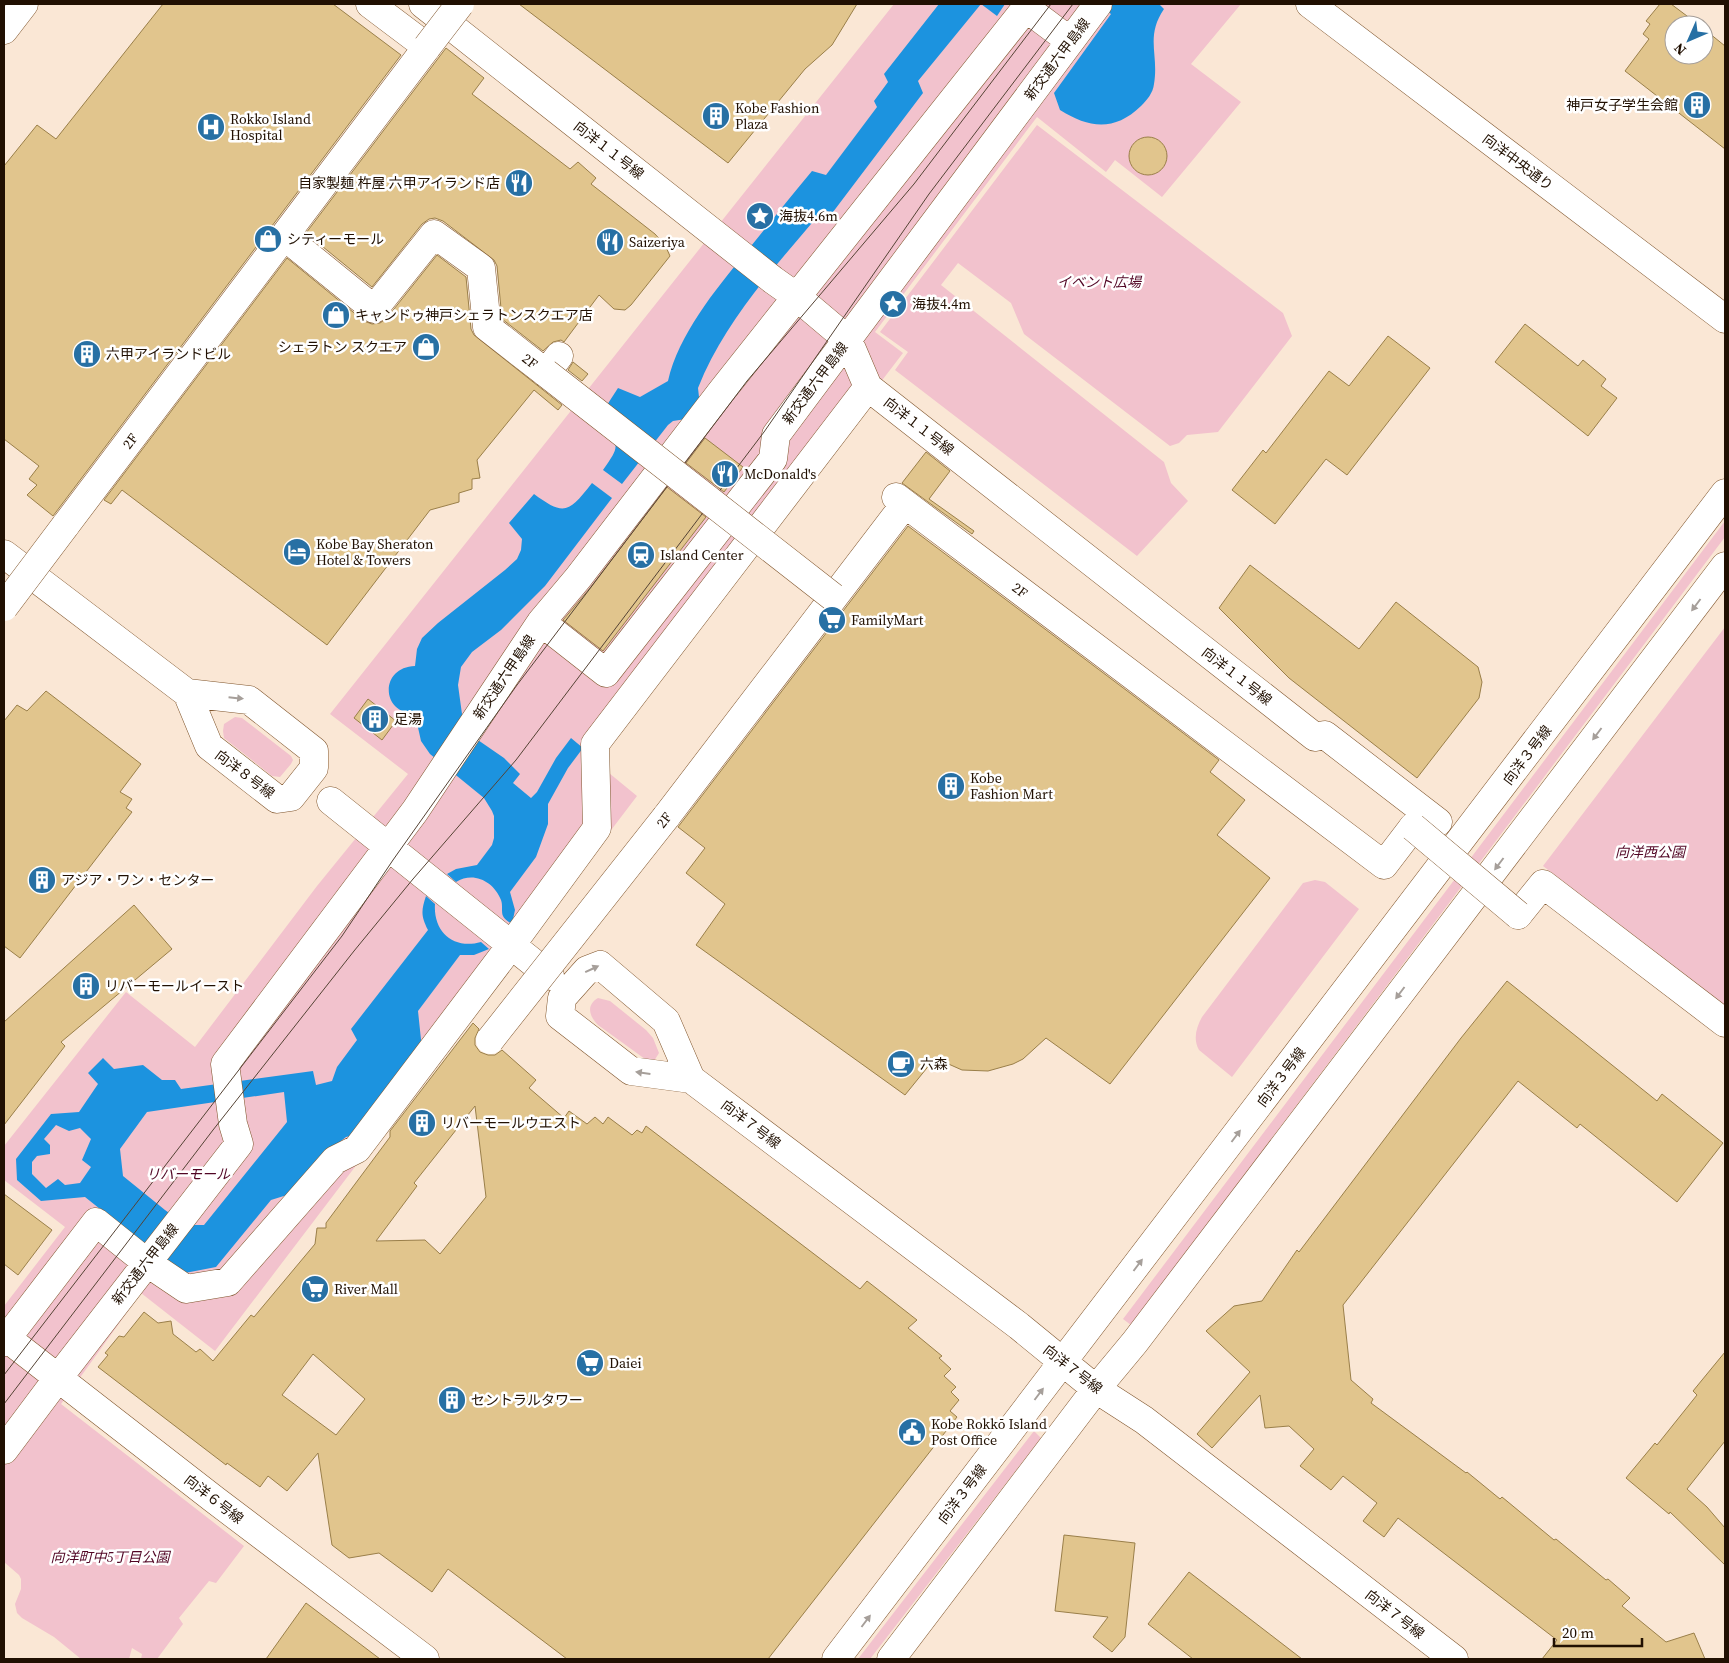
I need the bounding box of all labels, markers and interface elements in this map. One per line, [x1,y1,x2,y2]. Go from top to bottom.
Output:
street label: 新交通六甲島線 [1020,14,1094,104]
north arrow [1664,15,1714,65]
text: N [1669,39,1690,60]
building icon: 神戸女子学生会館 [1682,90,1712,120]
place label: 神戸女子学生会館 [1566,95,1678,115]
place label: Kobe Fashion Plaza [735,98,820,134]
building icon: Kobe Fashion Plaza [701,101,731,131]
place label: Rokko Island Hospital [230,109,311,145]
hospital icon: Rokko Island Hospital [196,112,226,142]
street label: 向洋１１号線 [570,116,648,184]
street label: 向洋中央通り [1478,129,1558,195]
restaurant icon: 自家製麺 杵屋 六甲アイランド店 [504,168,534,198]
place label: 自家製麺 杵屋 六甲アイランド店 [298,173,500,193]
place icon: 海抜4.6m [745,201,775,231]
place label: 海抜4.6m [779,206,838,226]
shop icon: シティーモール [253,224,283,254]
restaurant icon: Saizeriya [595,227,625,257]
place label: シティーモール [287,229,384,249]
place label: Saizeriya [629,232,686,252]
park label: イベント広場 [1057,272,1143,292]
place icon: 海抜4.4m [878,289,908,319]
place label: 海抜4.4m [912,294,971,314]
shop icon: キャンドゥ神戸シェラトンスクエア店 [321,300,351,330]
place label: キャンドゥ神戸シェラトンスクエア店 [355,305,593,325]
shop icon: シェラトン スクエア [411,332,441,362]
place label: シェラトン スクエア [278,337,407,357]
street label: 新交通六甲島線 [778,338,852,428]
building icon: 六甲アイランドビル [72,339,102,369]
place label: 六甲アイランドビル [106,344,231,364]
street label: 2F [518,348,542,374]
street label: 向洋１１号線 [880,392,958,460]
street label: 2F [117,429,143,453]
restaurant icon: McDonald's [710,459,740,489]
place label: McDonald's [744,464,816,484]
place label: Kobe Bay Sheraton Hotel & Towers [316,534,434,570]
hotel icon: Kobe Bay Sheraton Hotel & Towers [282,537,312,567]
station icon: Island Center [626,540,656,570]
place label: Island Center [660,545,744,565]
street label: 2F [1008,577,1032,603]
one-way arrow [1690,598,1701,611]
supermarket icon: FamilyMart [817,605,847,635]
place label: FamilyMart [851,610,924,630]
street label: 新交通六甲島線 [468,631,540,723]
street label: 向洋１１号線 [1198,642,1276,710]
one-way arrow [228,694,244,702]
building icon: 足湯 [360,704,390,734]
place label: 足湯 [394,709,422,729]
street label: 向洋３号線 [1498,721,1556,789]
one-way arrow [1592,727,1603,740]
street label: 向洋８号線 [211,745,279,803]
place label: Kobe Fashion Mart [970,768,1053,804]
building icon: Kobe Fashion Mart [936,771,966,801]
street label: 2F [651,808,677,832]
park label: 向洋西公園 [1615,842,1687,862]
one-way arrow [1493,857,1504,870]
building icon: アジア・ワン・センター [27,865,57,895]
place label: アジア・ワン・センター [61,870,214,890]
one-way arrow [585,964,599,972]
building icon: リバーモールイースト [71,971,101,1001]
place label: リバーモールイースト [105,976,244,996]
one-way arrow [1395,986,1406,999]
street label: 向洋３号線 [1252,1043,1310,1111]
cafe icon: 六森 [886,1049,916,1079]
place label: 六森 [920,1054,948,1074]
one-way arrow [635,1069,651,1077]
street label: 向洋７号線 [717,1095,785,1153]
building icon: リバーモールウエスト [407,1108,437,1138]
place label: リバーモールウエスト [441,1113,581,1133]
one-way arrow [1231,1130,1242,1143]
park label: リバーモール [146,1164,231,1184]
street label: 新交通六甲島線 [107,1219,183,1309]
one-way arrow [1133,1258,1143,1272]
supermarket icon: River Mall [300,1274,330,1304]
place label: River Mall [334,1279,398,1299]
street label: 向洋７号線 [1039,1340,1107,1398]
supermarket icon: Daiei [575,1348,605,1378]
place label: Daiei [609,1353,642,1373]
building icon: セントラルタワー [437,1385,467,1415]
one-way arrow [1033,1388,1044,1401]
place label: セントラルタワー [471,1390,583,1410]
place label: Kobe Rokkō Island Post Office [931,1414,1047,1450]
public building icon: Kobe Rokkō Island Post Office [897,1417,927,1447]
street label: 向洋３号線 [933,1460,991,1528]
street label: 向洋６号線 [180,1470,248,1528]
park label: 向洋町中5丁目公園 [50,1547,172,1567]
street label: 向洋７号線 [1361,1585,1429,1643]
one-way arrow [860,1614,871,1627]
scale bar [1554,1616,1642,1648]
text: 20 m [1562,1622,1594,1643]

